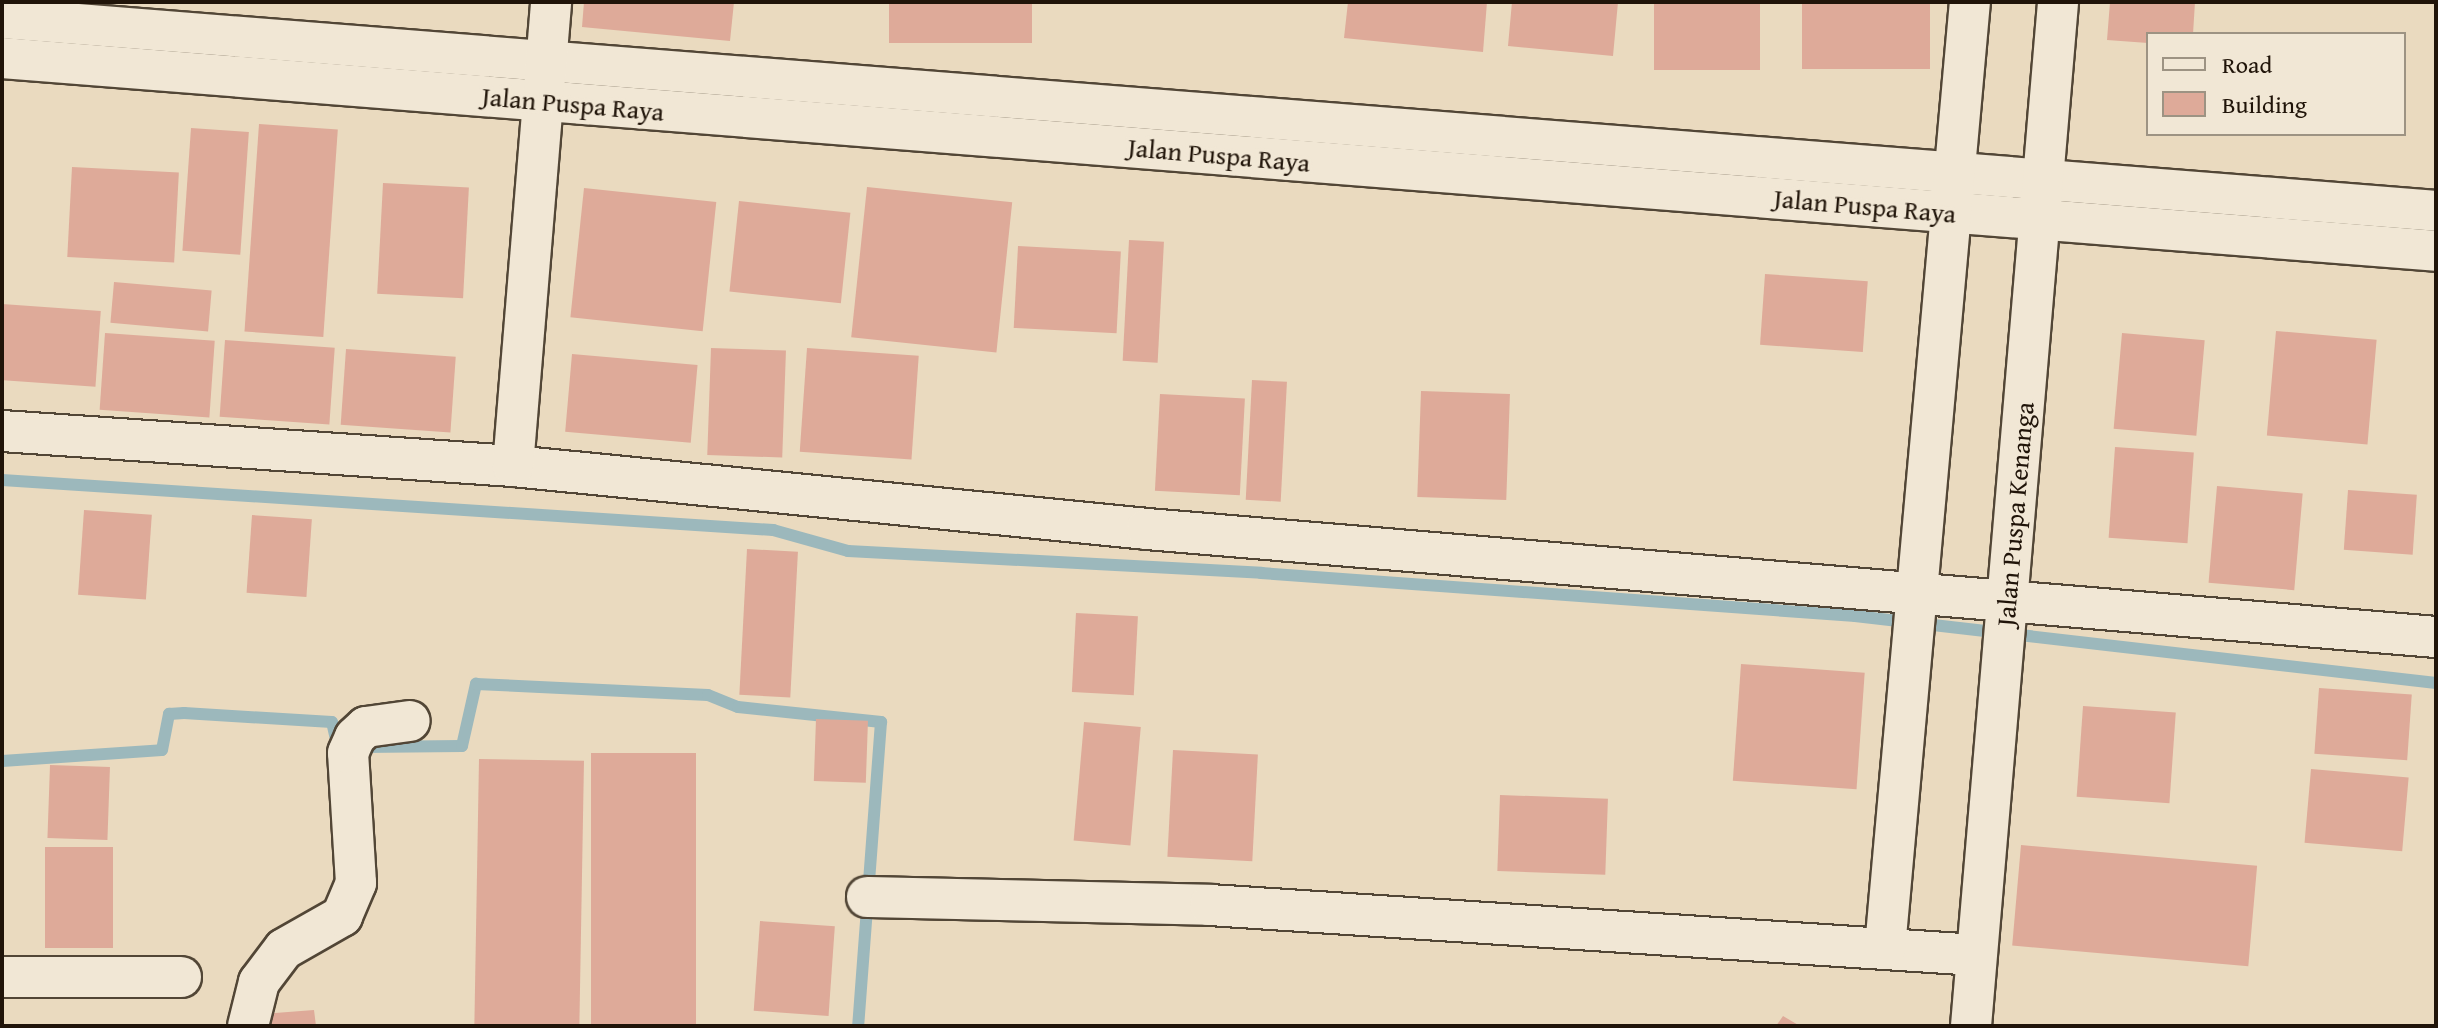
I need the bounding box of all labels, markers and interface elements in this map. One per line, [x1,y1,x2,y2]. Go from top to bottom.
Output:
legend [2146,32,2406,136]
text: Road [2222,47,2272,82]
street label: Jalan Puspa Raya [481,80,665,128]
text: Building [2222,87,2307,122]
street label: Jalan Puspa Raya [1127,131,1311,179]
street label: Jalan Puspa Raya [1773,182,1957,230]
street label: Jalan Puspa Kenanga [1990,401,2040,627]

